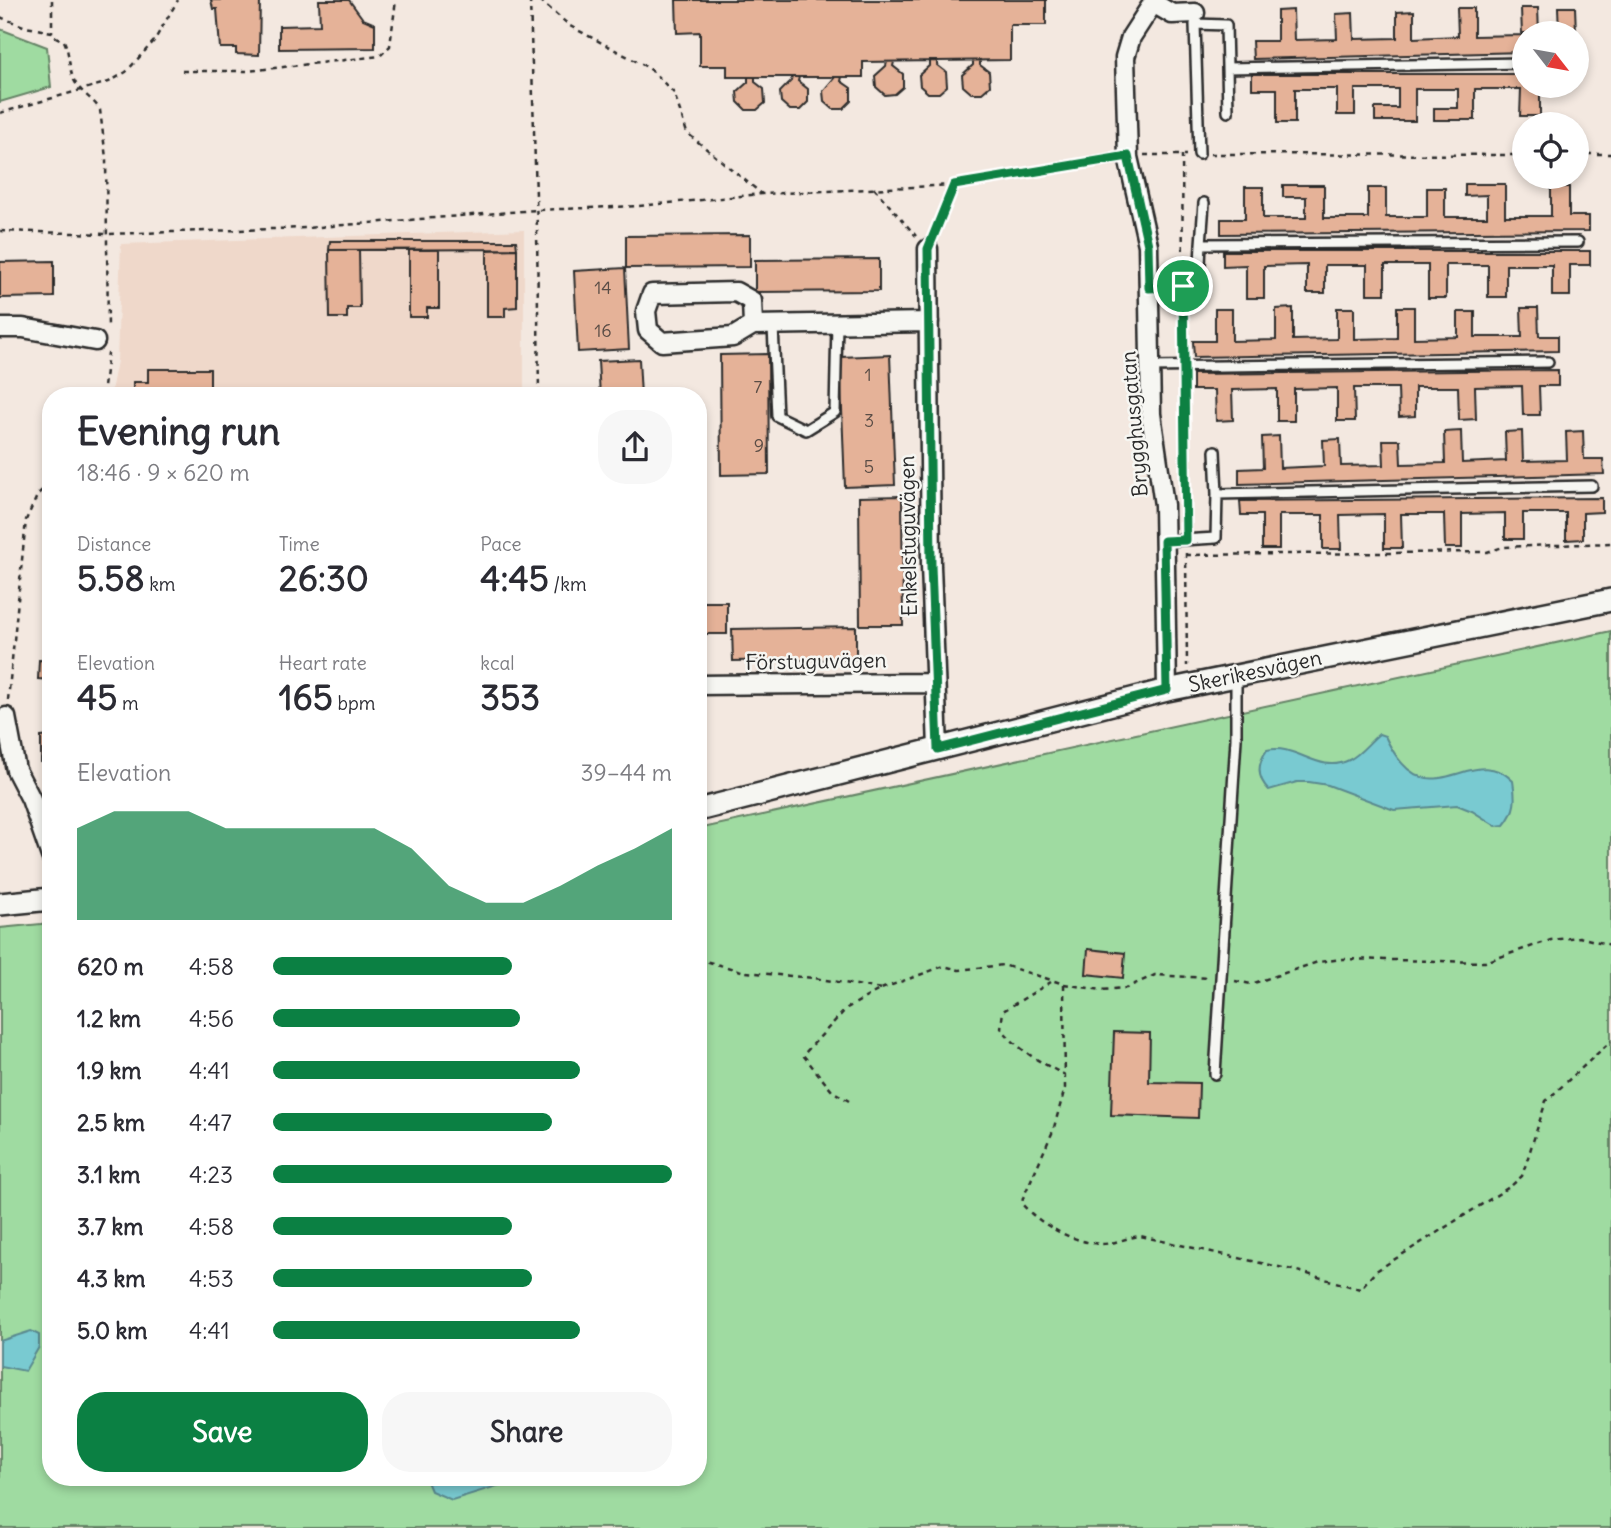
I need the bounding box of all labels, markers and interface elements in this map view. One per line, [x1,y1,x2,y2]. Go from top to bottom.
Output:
north arrow [1512,21,1589,98]
map controls [1512,21,1589,189]
button: locate [1512,112,1589,189]
pin [1153,256,1213,316]
icon: arrive [1164,267,1202,305]
house number: 14 [594,276,612,299]
house number: 16 [594,319,612,342]
street label: Brygghusgatan [1114,350,1154,498]
house number: 1 [864,363,872,386]
house number: 7 [754,375,763,398]
text: Evening run [77,408,280,455]
house number: 3 [864,409,874,432]
button: share [598,410,672,484]
house number: 9 [754,434,764,457]
house number: 5 [864,455,874,478]
street label: Enkelstuguvägen [893,455,923,617]
text: 18:46 · 9 × 620 m [77,458,250,487]
text: Distance [77,532,151,556]
text: Time [279,532,320,556]
text: Pace [480,532,522,556]
text: 5.58 [77,556,145,600]
text: 26:30 [279,556,369,600]
text: 4:45 [480,556,549,600]
text: km [145,572,176,596]
text: /km [549,572,587,596]
street label: Skerikesvägen [1186,644,1324,698]
street label: Förstuguvägen [745,646,887,676]
text: Elevation [77,651,155,675]
text: Heart rate [279,651,367,675]
text: kcal [480,651,515,675]
text: 45 [77,675,117,719]
text: 165 [279,675,333,719]
text: 353 [480,675,540,719]
text: m [117,691,139,715]
text: bpm [333,691,375,715]
text: Elevation [77,758,171,787]
text: 39–44 m [580,758,672,787]
text: 620 m [77,952,144,981]
text: 4:58 [189,952,234,981]
text: 1.2 km [77,1004,141,1033]
text: 4:56 [189,1004,234,1033]
text: 1.9 km [77,1056,142,1085]
text: 4:41 [189,1056,230,1085]
text: 2.5 km [77,1108,145,1137]
text: 4:47 [189,1108,232,1137]
text: 3.1 km [77,1160,140,1189]
text: 4:23 [189,1160,233,1189]
text: 3.7 km [77,1212,143,1241]
text: 4:58 [189,1212,234,1241]
text: 4.3 km [77,1264,146,1293]
text: 4:53 [189,1264,234,1293]
text: 5.0 km [77,1316,148,1345]
text: 4:41 [189,1316,230,1345]
button: Save [77,1392,368,1472]
button: Share [382,1392,672,1472]

